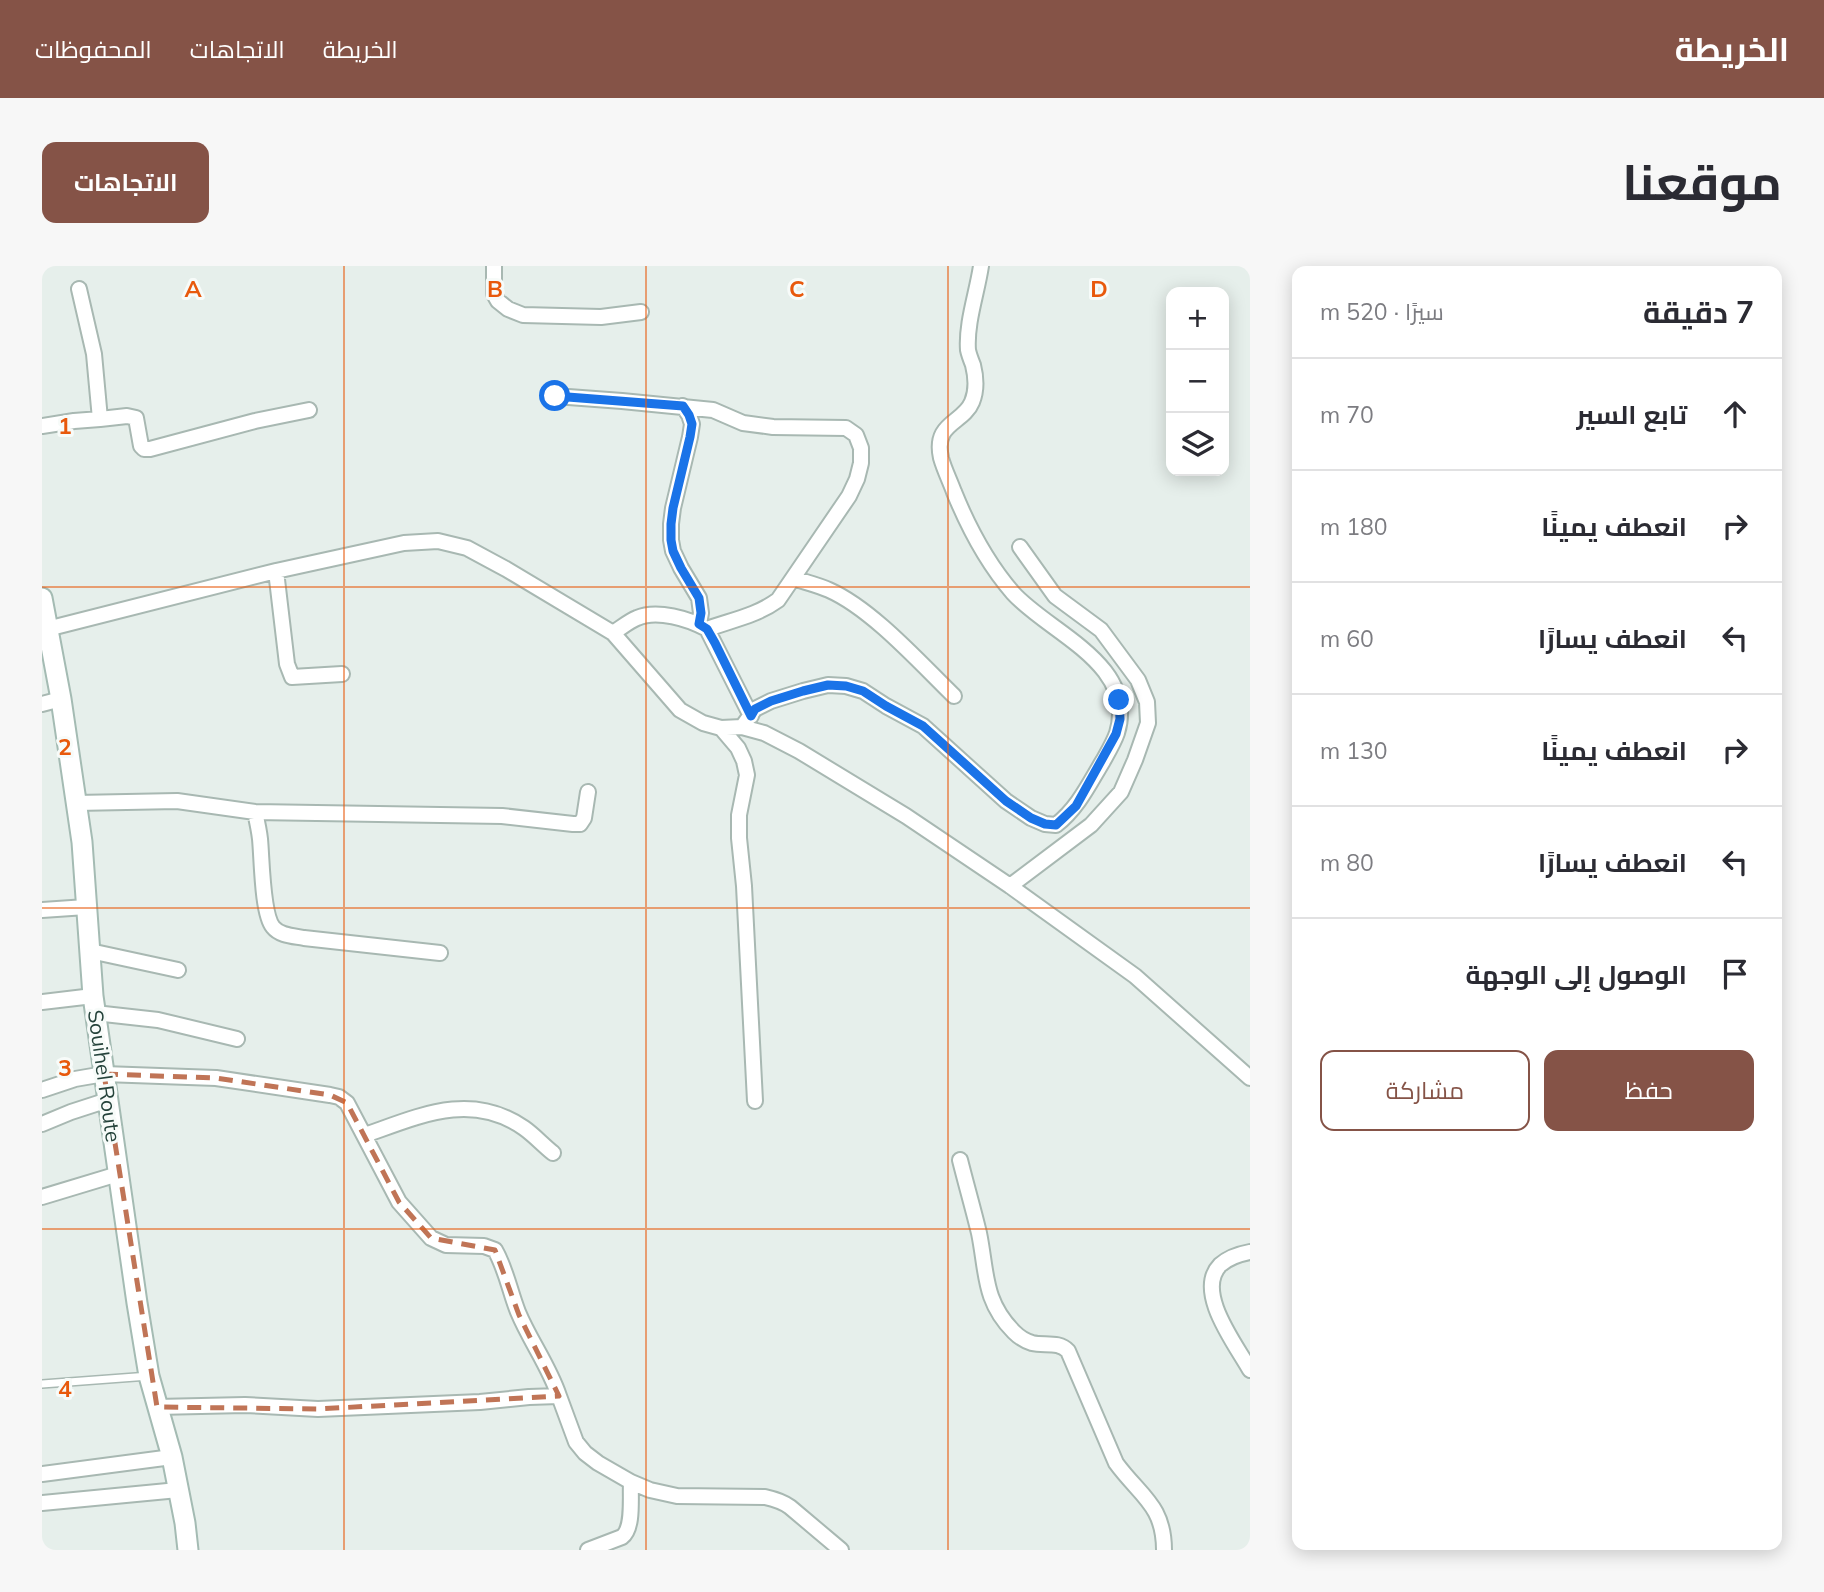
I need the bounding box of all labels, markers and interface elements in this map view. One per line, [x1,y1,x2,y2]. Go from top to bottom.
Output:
text: الخريطة [1675,28,1789,69]
text: المحفوظات [35,34,152,64]
text: الاتجاهات [190,34,285,64]
text: الخريطة [323,34,398,64]
button: الاتجاهات [42,142,209,223]
text: موقعنا [1622,151,1782,212]
text: A [184,274,202,303]
text: B [487,274,503,303]
text: C [789,274,805,303]
text: D [1090,274,1108,303]
map controls [1166,287,1229,476]
button: + [1166,287,1229,350]
text: 7 دقيقة [1643,293,1754,331]
text: سيرًا · 520 m [1320,297,1444,326]
button: − [1166,350,1229,413]
route start [539,380,570,411]
icon: ahead [1716,395,1754,433]
text: تابع السير [1576,398,1687,431]
text: 70 m [1320,400,1374,429]
text: 1 [58,411,72,440]
button: layers [1166,413,1229,476]
icon: right [1716,507,1754,545]
text: انعطف يمينًا [1541,510,1687,543]
text: 180 m [1320,512,1388,541]
icon: left [1716,619,1754,657]
text: انعطف يسارًا [1538,622,1687,655]
text: 60 m [1320,624,1374,653]
route end [1103,684,1134,715]
icon: right [1716,731,1754,769]
text: 2 [58,732,72,761]
text: انعطف يمينًا [1541,734,1687,767]
text: 130 m [1320,736,1388,765]
icon: left [1716,843,1754,881]
text: انعطف يسارًا [1538,846,1687,879]
text: 80 m [1320,848,1374,877]
icon: arrive [1716,955,1754,993]
text: الوصول إلى الوجهة [1466,958,1687,991]
street label: Souihel Route [83,1008,127,1144]
button: مشاركة [1320,1050,1530,1131]
button: حفظ [1544,1050,1754,1131]
text: 3 [58,1053,72,1082]
text: 4 [58,1374,72,1403]

